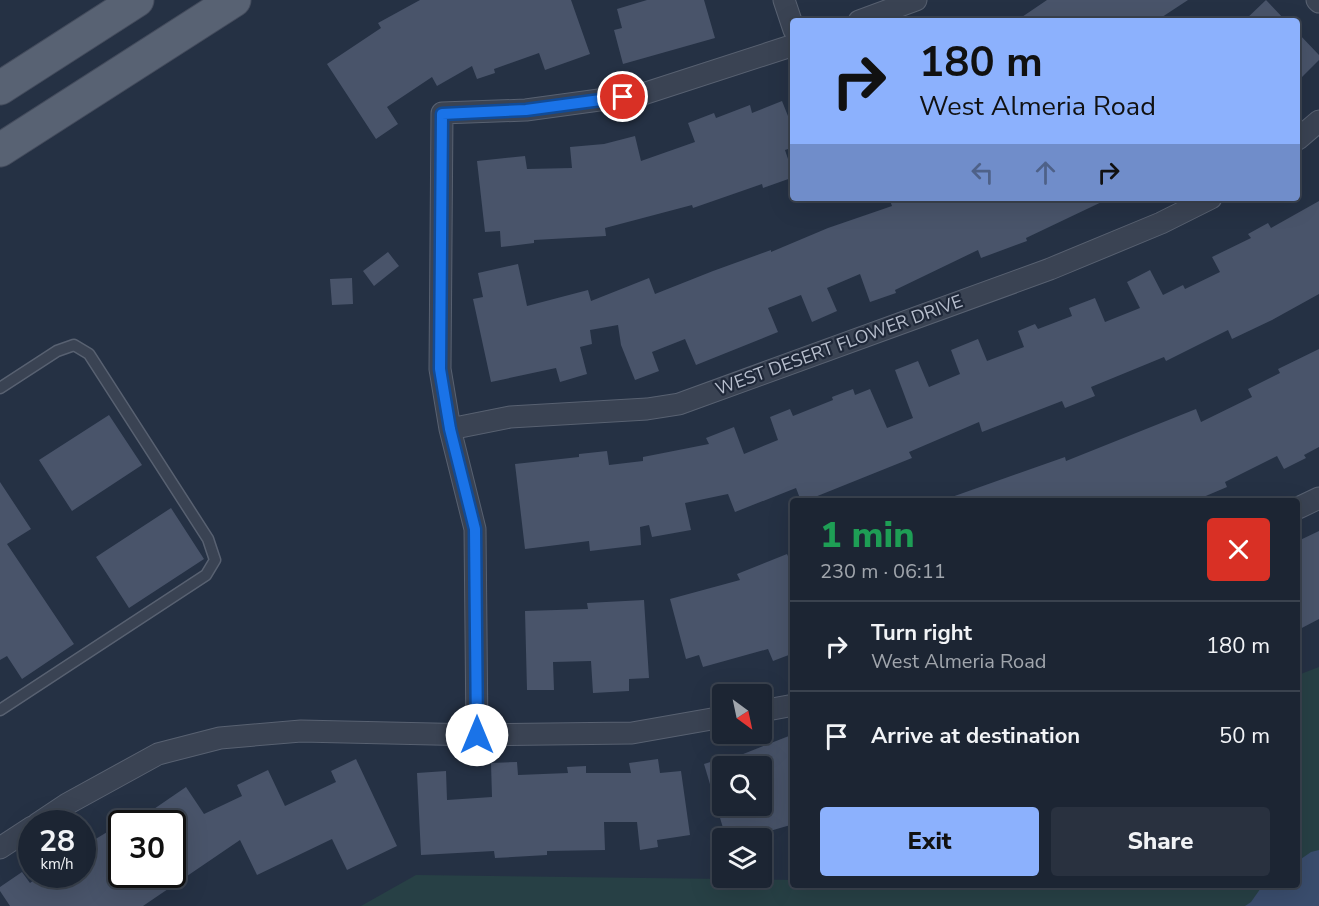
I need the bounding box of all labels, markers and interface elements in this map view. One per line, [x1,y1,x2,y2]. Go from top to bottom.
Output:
text: 180 m [919,34,1043,91]
icon: right [820,42,898,120]
pin [597,71,648,122]
icon: arrive [606,80,639,113]
text: West Almeria Road [919,88,1156,125]
icon: left [966,156,999,189]
icon: ahead [1029,156,1062,189]
icon: right [1092,156,1125,189]
street label: WEST DESERT FLOWER DRIVE [712,289,966,401]
text: 1 min [820,511,915,560]
button: close [1207,518,1270,581]
text: 230 m · 06:11 [820,558,946,585]
text: Turn right [871,618,972,648]
icon: right [820,630,853,663]
text: 180 m [1206,631,1270,661]
text: West Almeria Road [871,648,1046,675]
north arrow [712,684,772,744]
map controls [712,684,772,888]
position arrow [445,703,509,767]
icon: arrive [820,720,853,753]
text: Arrive at destination [871,721,1080,751]
text: 50 m [1219,721,1270,751]
button: search [712,756,772,816]
button: Exit [820,807,1039,876]
button: Share [1051,807,1270,876]
speed limit sign: 30 [108,810,186,888]
text: 28 [39,821,75,862]
button: layers [712,828,772,888]
text: km/h [40,854,74,874]

